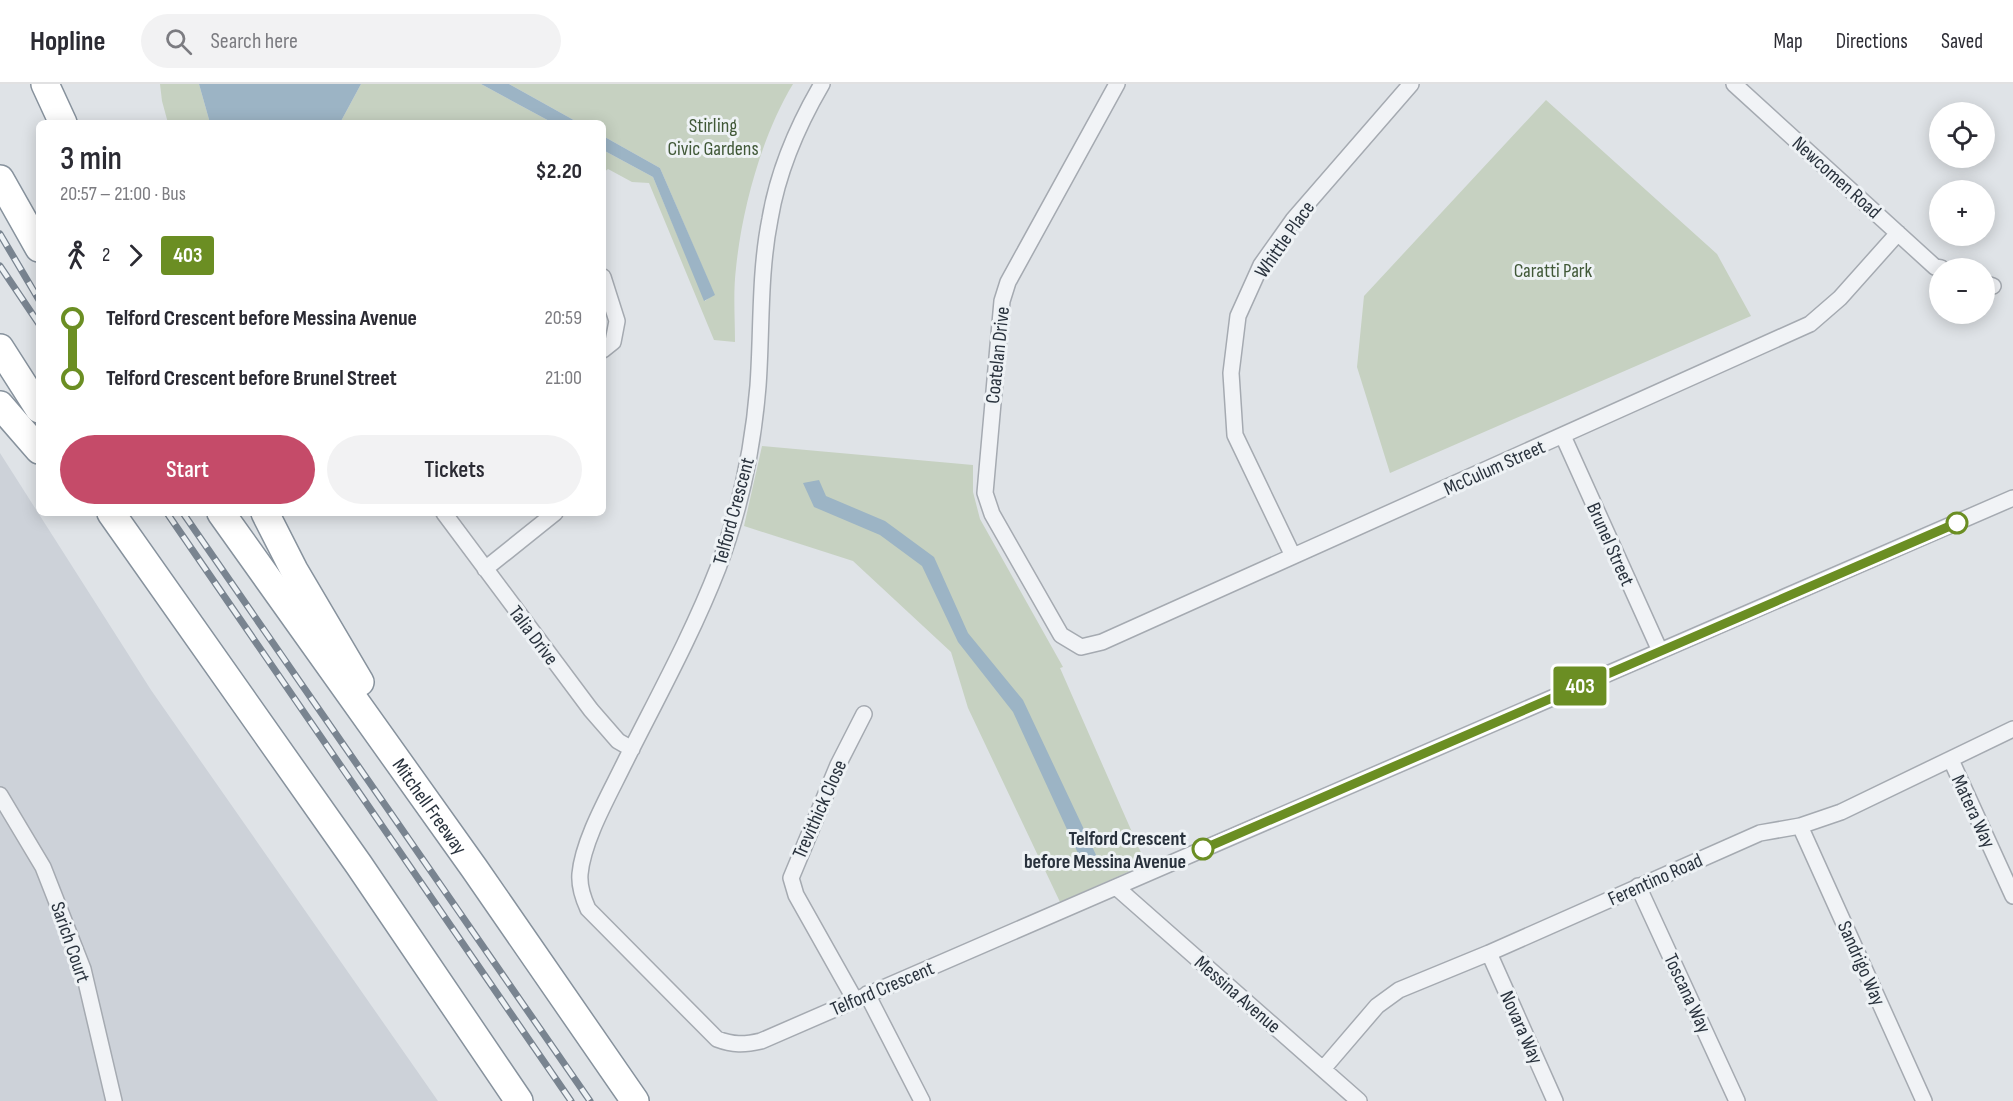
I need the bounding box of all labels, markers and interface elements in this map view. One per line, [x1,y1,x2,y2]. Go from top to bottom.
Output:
search box [141,14,561,68]
text: Hopline [30,25,105,58]
icon: search [162,25,195,58]
text: Search here [210,28,298,55]
text: Map [1773,29,1803,54]
text: Directions [1836,29,1908,54]
text: Saved [1941,29,1983,54]
map controls [1929,102,1995,324]
button: locate [1929,102,1995,168]
park label: Stirling Civic Gardens [667,114,759,161]
street label: Newcomen Road [1787,132,1886,224]
text: 3 min [60,139,122,179]
text: $2.20 [536,158,582,185]
button: + [1929,180,1995,246]
text: 20:57 – 21:00 · Bus [60,182,186,206]
street label: Whittle Place [1250,197,1320,283]
icon: walk [60,239,93,272]
icon: forward [119,239,152,272]
text: 2 [102,243,110,267]
text: 403 [173,243,202,268]
button: − [1929,258,1995,324]
park label: Caratti Park [1514,259,1593,283]
text: Telford Crescent before Messina Avenue [106,305,417,332]
street label: Coatelan Drive [981,305,1015,405]
text: 20:59 [544,306,582,330]
text: Telford Crescent before Brunel Street [106,365,397,392]
text: 21:00 [545,366,582,390]
button: Start [60,435,315,504]
button: Tickets [327,435,582,504]
street label: McCulum Street [1440,435,1549,501]
street label: Telford Crescent [708,455,760,568]
street label: Brunel Street [1581,499,1639,590]
unlabelled marker [1946,512,1968,534]
street label: Talia Drive [503,601,563,670]
line badge: 403 [1546,666,1614,706]
text: 403 [1565,674,1595,699]
street label: Mitchell Freeway [387,754,472,860]
street label: Trevithick Close [787,756,852,863]
street label: Matera Way [1946,771,2000,852]
place label: Telford Crescent before Messina Avenue [1024,827,1186,874]
marker: Telford Crescent before Messina Avenue [1192,838,1214,860]
street label: Ferentino Road [1605,848,1706,911]
street label: Sarich Court [45,899,95,986]
street label: Sandrigo Way [1832,918,1890,1010]
street label: Toscana Way [1658,950,1716,1037]
street label: Messina Avenue [1189,951,1285,1039]
street label: Telford Crescent [827,956,938,1021]
street label: Novara Way [1494,987,1548,1068]

